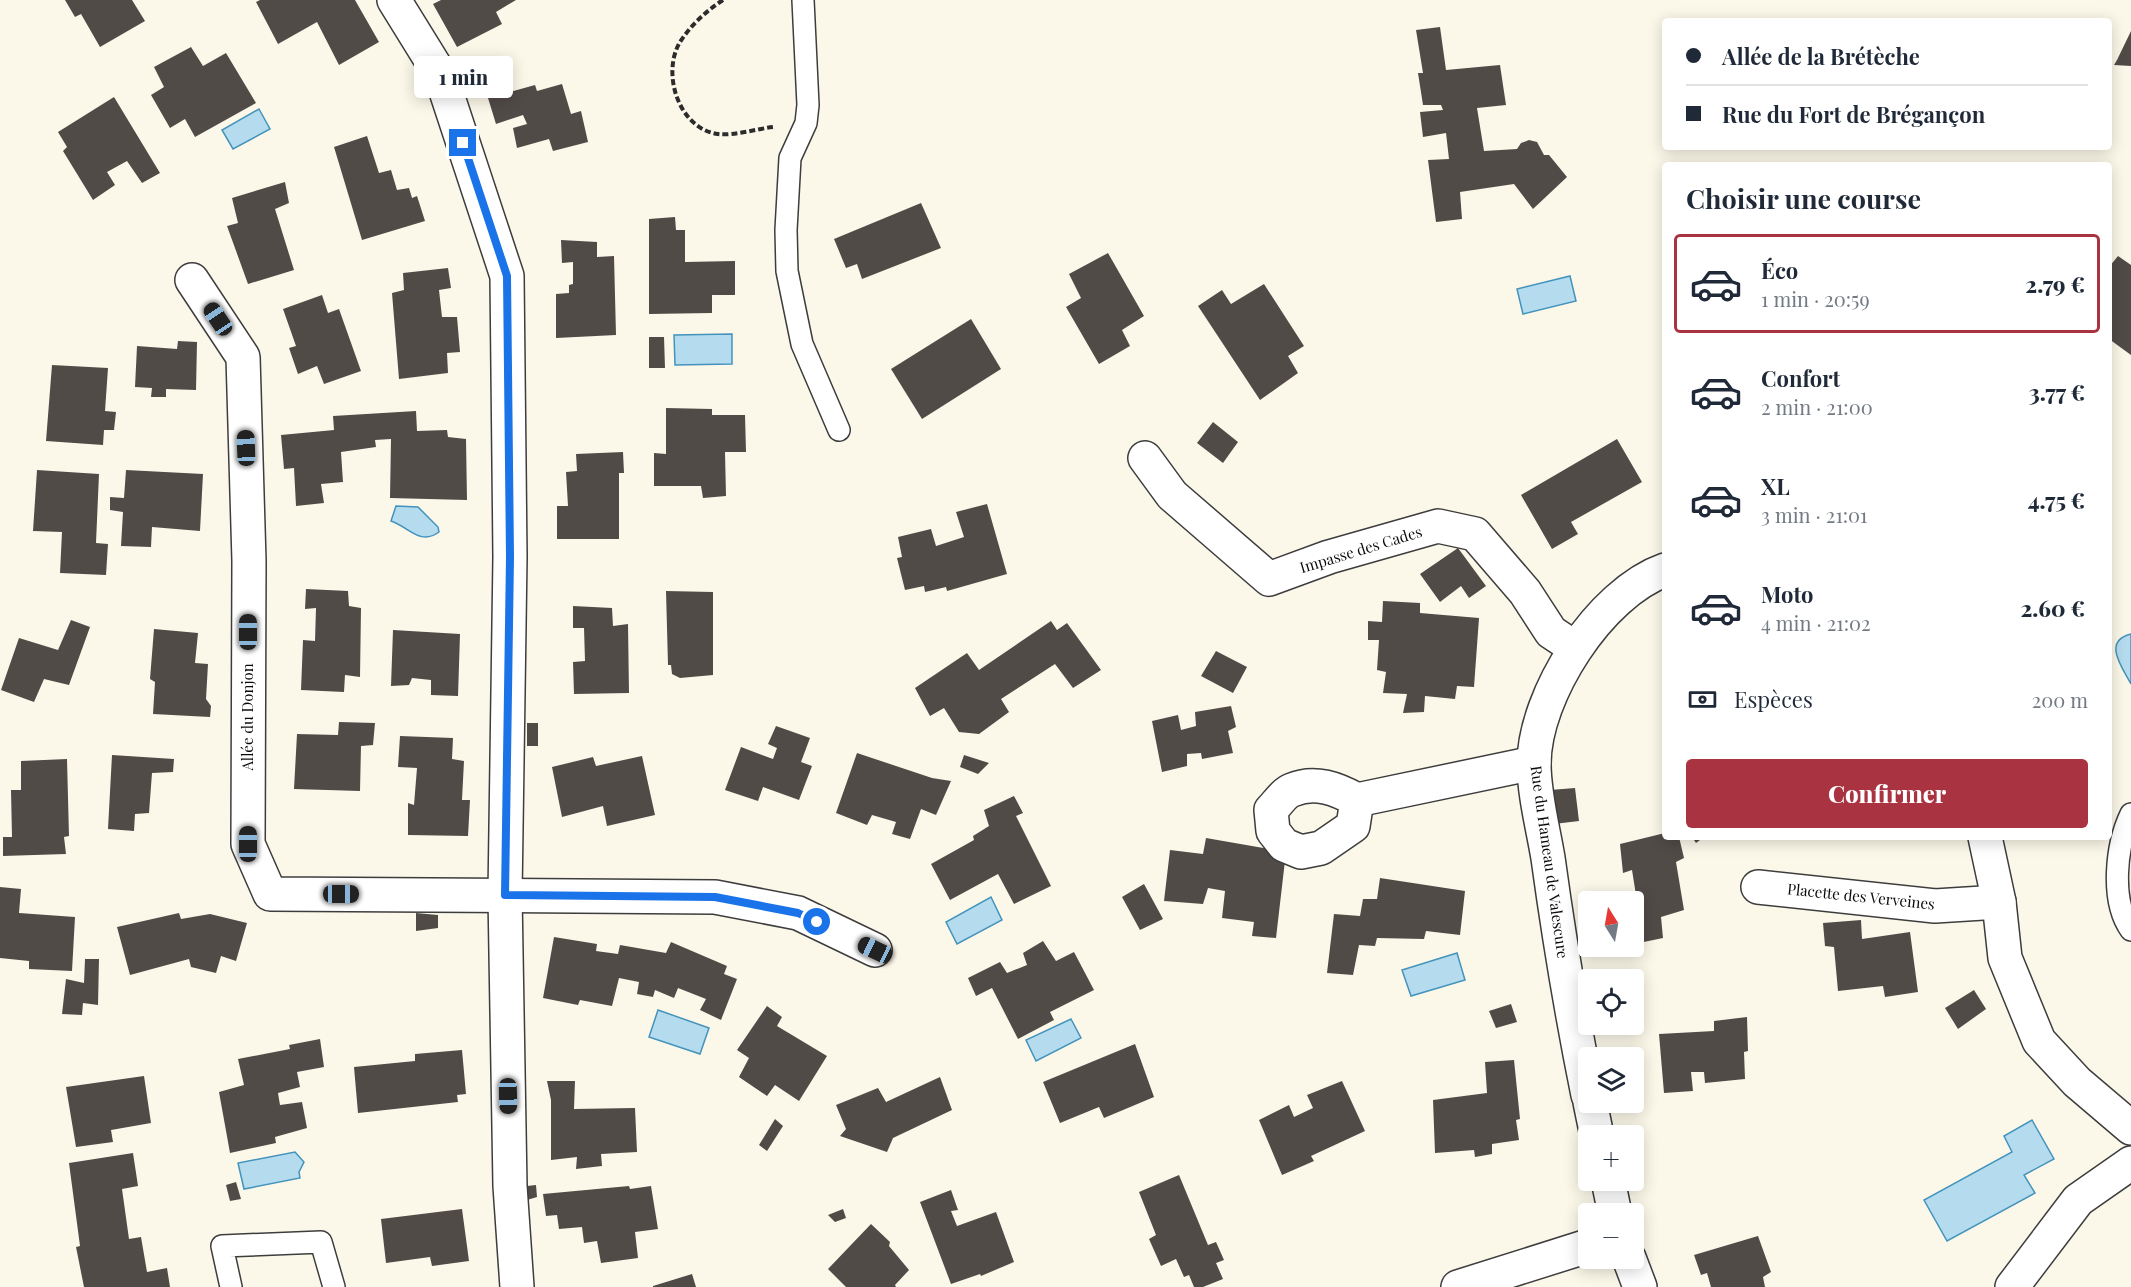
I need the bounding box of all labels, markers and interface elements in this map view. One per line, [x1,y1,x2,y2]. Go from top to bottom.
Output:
text: Allée de la Brétèche [1722,41,1920,71]
callout: 1 min [414,56,512,98]
text: 1 min [439,63,488,90]
text: Rue du Fort de Brégançon [1722,99,1985,129]
route end [449,129,476,156]
text: Choisir une course [1686,180,1921,216]
text: Éco [1761,255,1798,285]
icon: car [1689,257,1743,311]
text: 2.79 € [2025,269,2085,299]
text: 1 min · 20:59 [1761,285,1870,312]
car [200,299,236,339]
text: Confort [1761,363,1840,393]
icon: car [1689,365,1743,419]
text: 3.77 € [2029,377,2085,407]
text: 2 min · 21:00 [1761,393,1873,420]
car [236,430,256,466]
text: XL [1761,471,1790,501]
icon: car [1689,473,1743,527]
text: 4.75 € [2028,485,2085,515]
text: 3 min · 21:01 [1761,501,1868,528]
street label: Impasse des Cades [1297,521,1424,577]
text: Moto [1761,579,1814,609]
icon: car [1689,581,1743,635]
text: 2.60 € [2020,593,2085,623]
text: 4 min · 21:02 [1761,609,1871,636]
car [239,614,257,650]
street label: Allée du Donjon [237,663,257,772]
icon: cash [1686,683,1719,716]
text: Espèces [1734,684,1813,714]
text: 200 m [2032,686,2088,713]
button: Confirmer [1686,759,2088,828]
street label: Rue du Hameau de Valescure [1527,764,1573,960]
car [239,826,257,862]
street label: Placette des Verveines [1786,878,1936,914]
car [323,885,359,903]
north arrow [1578,891,1644,957]
map controls [1578,891,1644,1269]
route start [803,908,830,935]
car [855,934,895,966]
button: locate [1578,969,1644,1035]
button: layers [1578,1047,1644,1113]
car [499,1078,517,1114]
button: + [1578,1125,1644,1191]
button: − [1578,1203,1644,1269]

